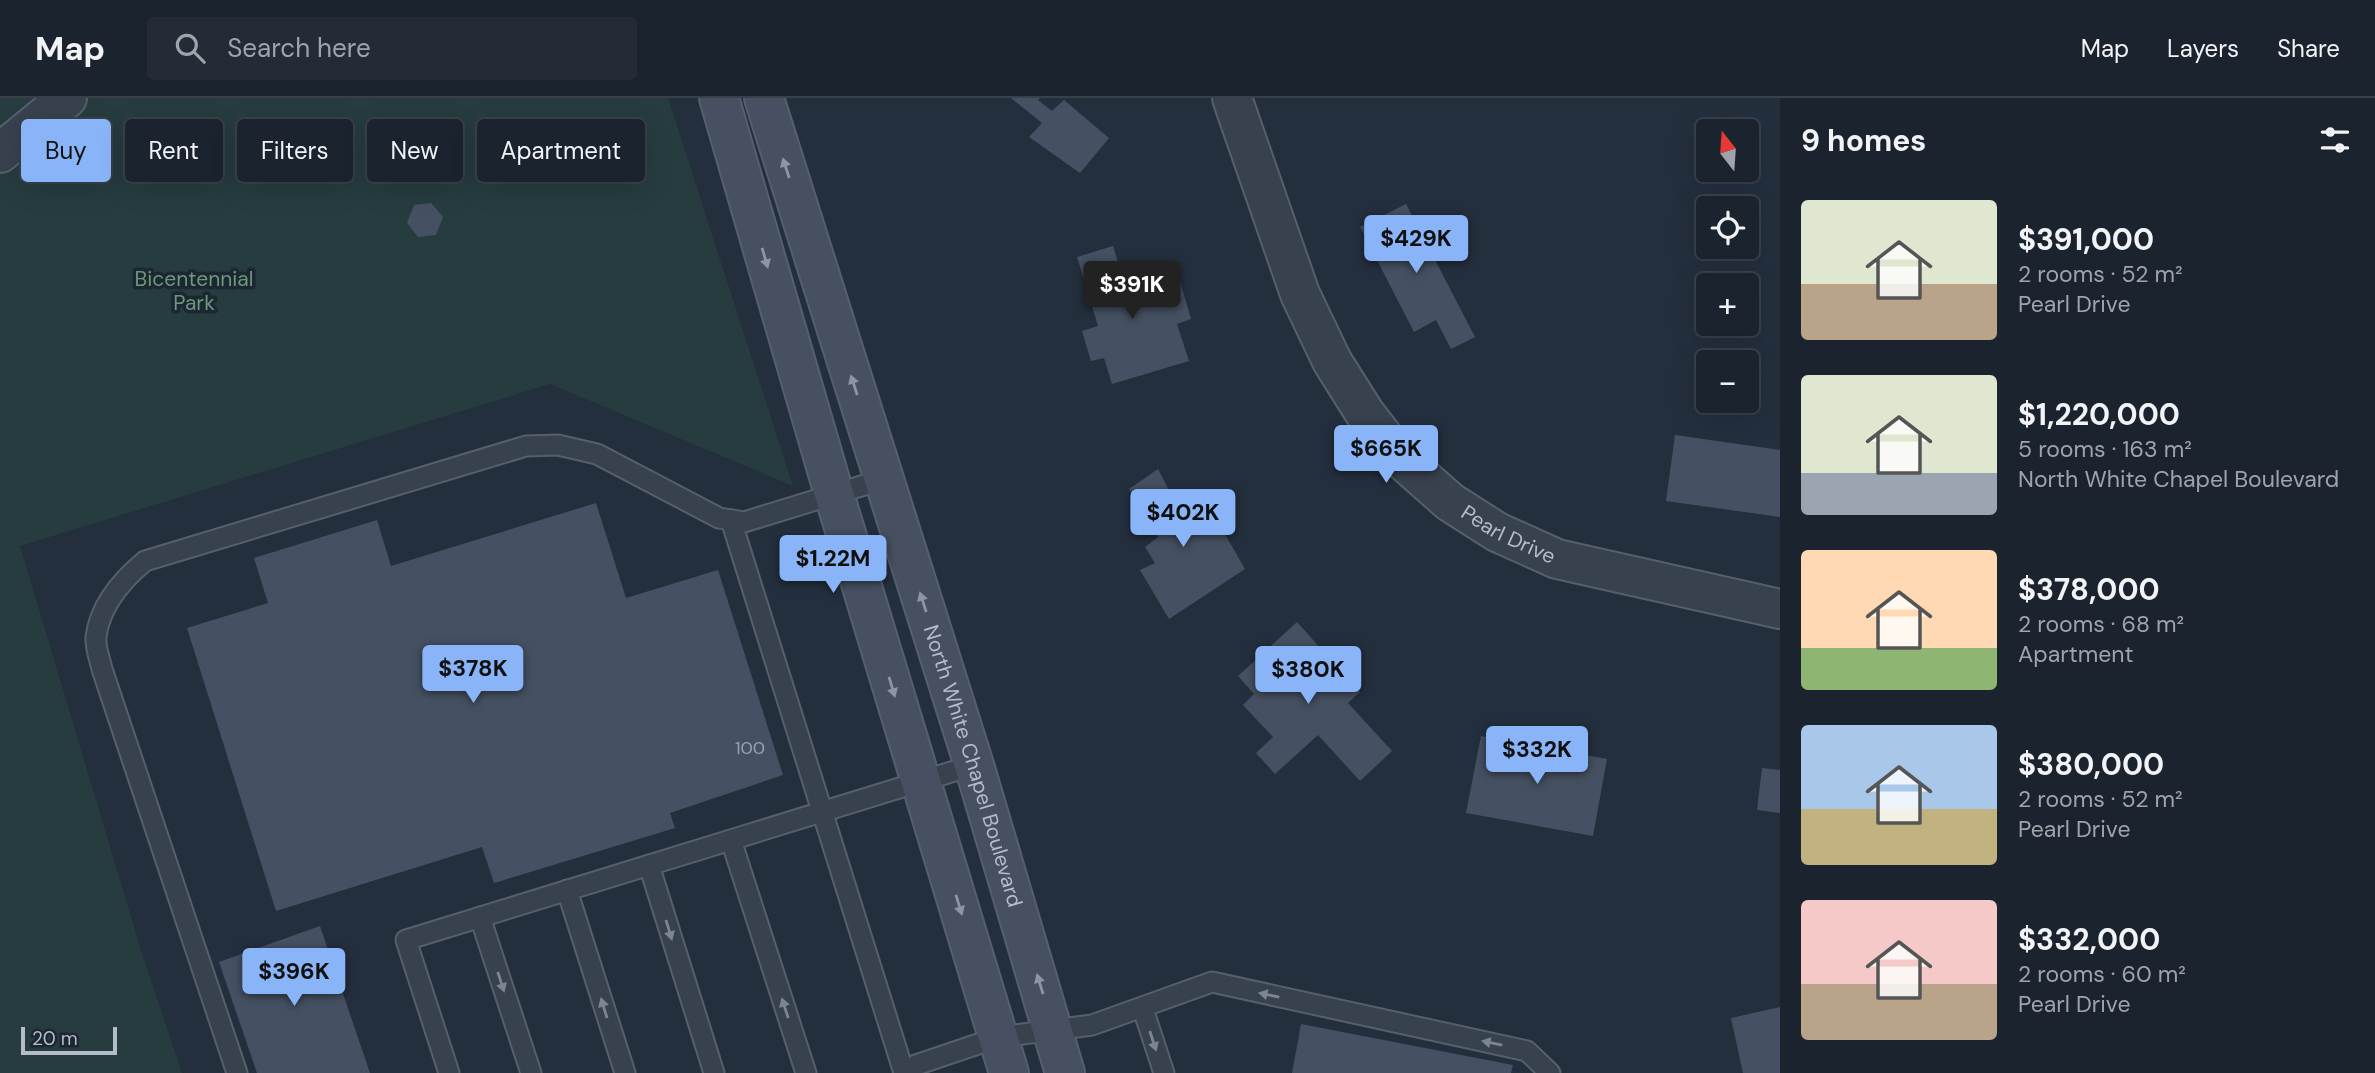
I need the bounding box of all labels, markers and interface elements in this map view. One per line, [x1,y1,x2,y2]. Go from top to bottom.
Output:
search box [147,17,637,80]
text: Map [35,27,105,70]
icon: search [171,29,209,67]
text: Search here [227,31,371,65]
text: Map [2081,33,2129,64]
text: Layers [2167,33,2239,64]
text: Share [2277,33,2340,64]
chip: Buy [21,119,111,182]
chip: Rent [125,119,223,182]
chip: Filters [237,119,353,182]
chip: New [367,119,463,182]
chip: Apartment [477,119,645,182]
north arrow [1696,119,1759,182]
map controls [1696,119,1759,413]
text: 9 homes [1801,121,1926,160]
icon: filters [2316,121,2354,159]
one-way arrow [780,158,791,179]
button: locate [1696,196,1759,259]
pin: $429K [1367,216,1465,275]
text: $391,000 [2018,220,2154,259]
text: $429K [1380,223,1452,253]
icon: home [1857,228,1941,312]
one-way arrow [761,247,771,268]
text: 2 rooms · 52 m² [2018,259,2183,289]
pin: $391K [1083,262,1181,321]
park label: Bicentennial Park [135,265,253,317]
text: $391K [1099,269,1165,299]
button: + [1696,273,1759,336]
text: Pearl Drive [2018,289,2130,319]
button: − [1696,350,1759,413]
one-way arrow [849,375,859,396]
text: $1,220,000 [2018,395,2180,434]
icon: home [1857,403,1941,487]
pin: $665K [1337,426,1435,485]
text: $665K [1350,433,1422,463]
text: 5 rooms · 163 m² [2018,434,2192,464]
text: North White Chapel Boulevard [2018,464,2339,494]
pin: $402K [1134,490,1232,549]
text: $402K [1146,497,1220,527]
street label: Pearl Drive [1456,499,1560,571]
pin: $1.22M [776,536,890,595]
text: $1.22M [796,543,870,573]
text: $378,000 [2018,570,2160,609]
icon: home [1857,578,1941,662]
one-way arrow [917,592,928,613]
text: 2 rooms · 68 m² [2018,609,2184,639]
street label: North White Chapel Boulevard [917,622,1029,910]
text: Apartment [2018,639,2133,669]
pin: $378K [424,646,522,705]
pin: $380K [1259,646,1357,706]
text: $378K [438,653,508,683]
text: $380K [1271,654,1345,684]
one-way arrow [888,677,898,698]
pin: $332K [1488,726,1586,786]
text: $332K [1502,734,1572,764]
house number: 100 [735,736,765,760]
text: $380,000 [2018,745,2164,784]
icon: home [1857,753,1941,837]
text: 2 rooms · 52 m² [2018,784,2183,814]
text: Pearl Drive [2018,814,2130,844]
one-way arrow [954,895,964,916]
one-way arrow [665,920,675,941]
text: $332,000 [2018,920,2160,959]
icon: home [1857,928,1941,1012]
pin: $396K [245,948,343,1008]
text: $396K [258,956,330,986]
text: 2 rooms · 60 m² [2018,959,2186,989]
one-way arrow [496,971,507,992]
one-way arrow [1034,973,1044,994]
one-way arrow [1258,989,1280,1000]
text: Pearl Drive [2018,989,2130,1019]
one-way arrow [599,997,609,1018]
one-way arrow [780,997,790,1018]
scale bar [21,1024,117,1056]
text: 20 m [32,1026,78,1051]
one-way arrow [1149,1031,1159,1052]
one-way arrow [1481,1038,1503,1049]

